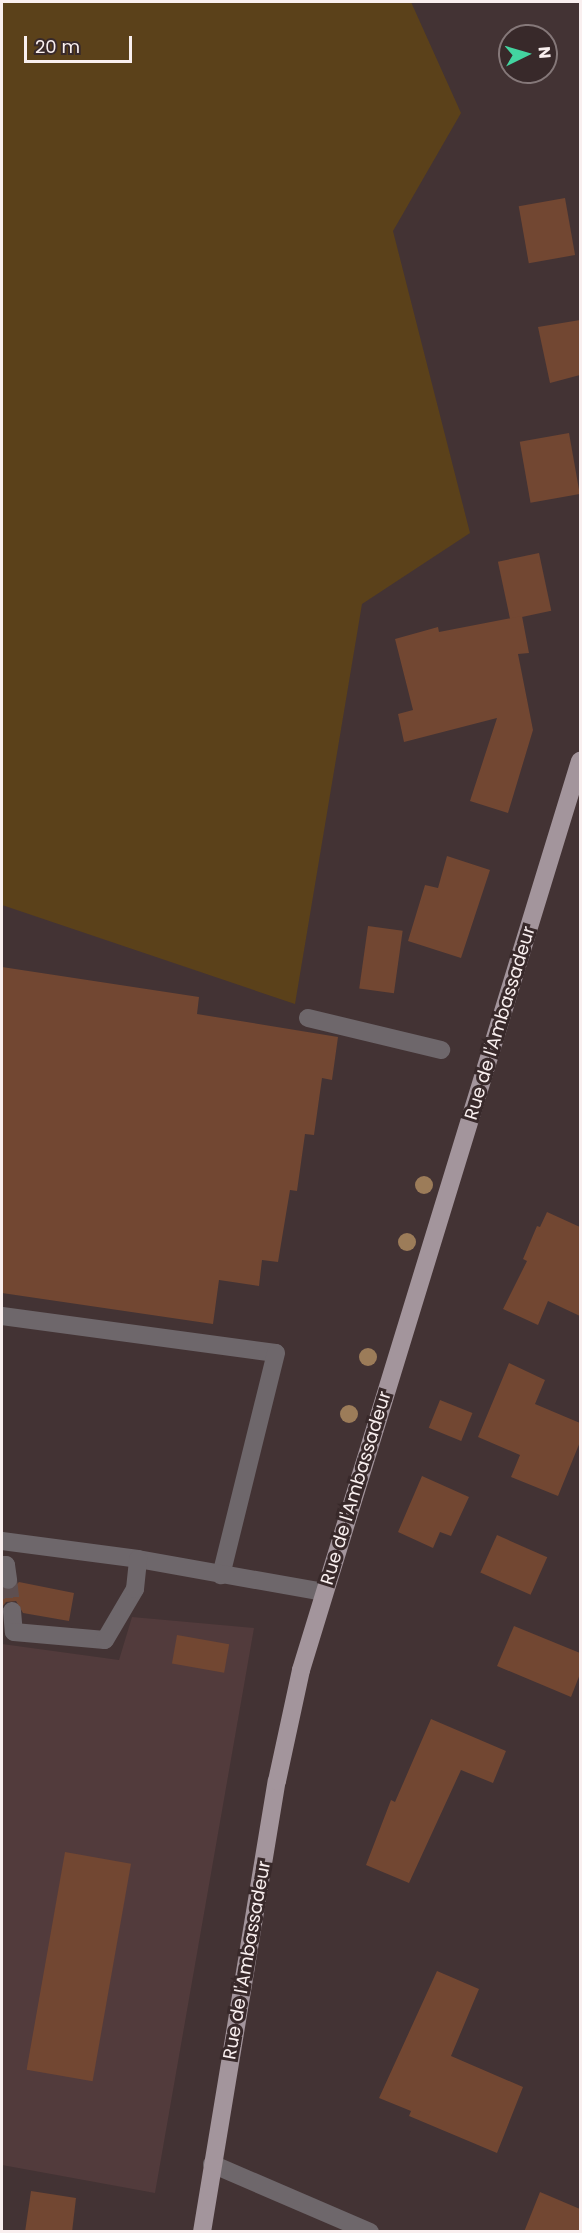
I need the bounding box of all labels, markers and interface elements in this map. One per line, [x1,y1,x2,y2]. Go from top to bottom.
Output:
scale bar [27,24,135,62]
north arrow [498,24,558,84]
text: 20 m [35,34,80,59]
text: N [532,46,556,60]
street label: Rue de l'Ambassadeur [460,924,540,1122]
street label: Rue de l'Ambassadeur [316,1389,396,1587]
street label: Rue de l'Ambassadeur [219,1859,275,2061]

